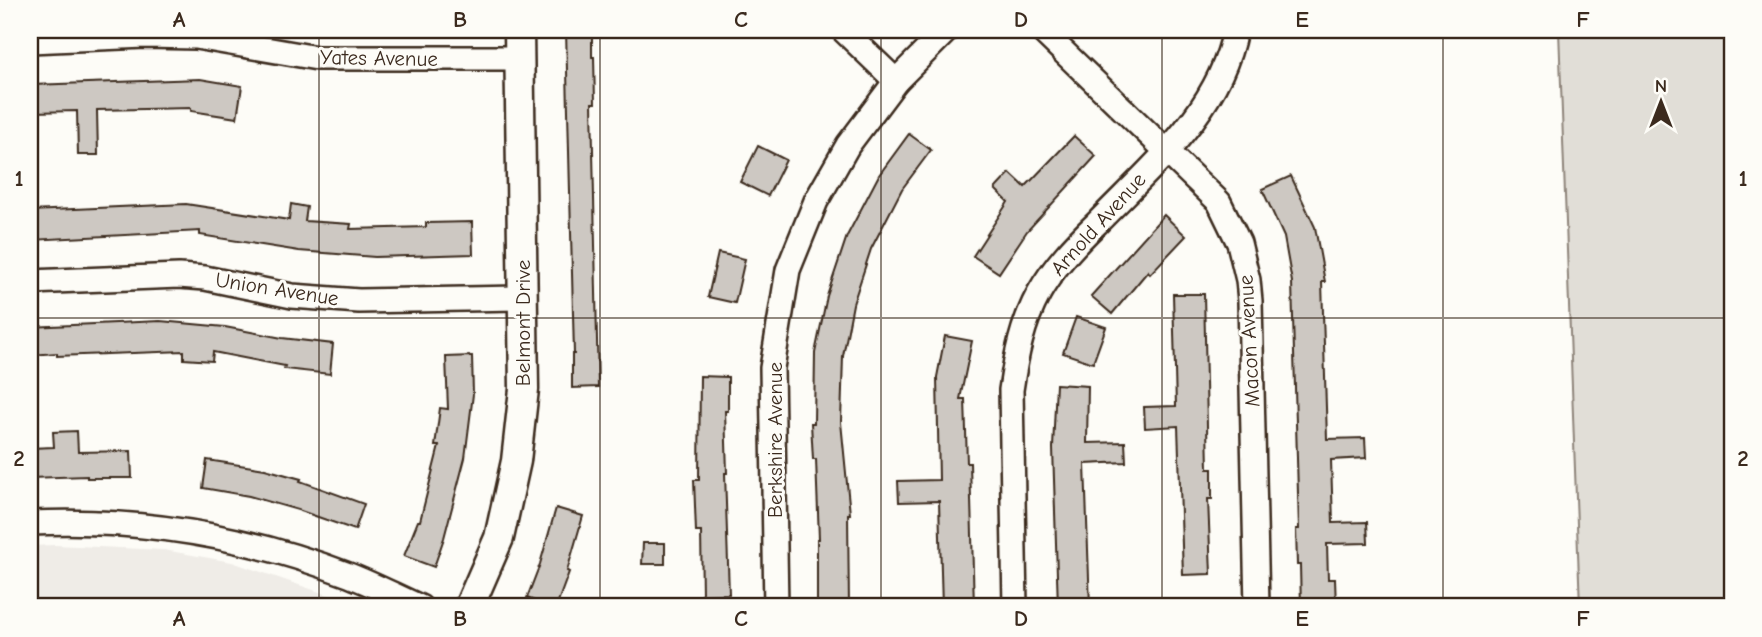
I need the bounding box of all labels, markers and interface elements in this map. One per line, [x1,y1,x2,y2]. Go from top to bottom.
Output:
text: A [173,6,186,33]
text: B [453,6,467,33]
text: C [734,6,748,33]
text: D [1014,6,1028,33]
text: E [1295,6,1309,33]
text: F [1576,6,1590,33]
street label: Yates Avenue [320,45,438,71]
north arrow [1626,66,1696,136]
text: N [1655,75,1667,97]
text: 1 [14,165,24,192]
text: 1 [1738,165,1748,192]
street label: Arnold Avenue [1046,168,1150,280]
street label: Belmont Drive [511,260,535,386]
street label: Union Avenue [214,267,340,311]
street label: Macon Avenue [1234,274,1264,408]
street label: Berkshire Avenue [763,362,787,518]
text: 2 [13,445,25,472]
text: 2 [1737,445,1749,472]
text: A [173,605,186,632]
text: B [453,605,467,632]
text: C [734,605,748,632]
text: D [1014,605,1028,632]
text: E [1295,605,1309,632]
text: F [1576,605,1590,632]

